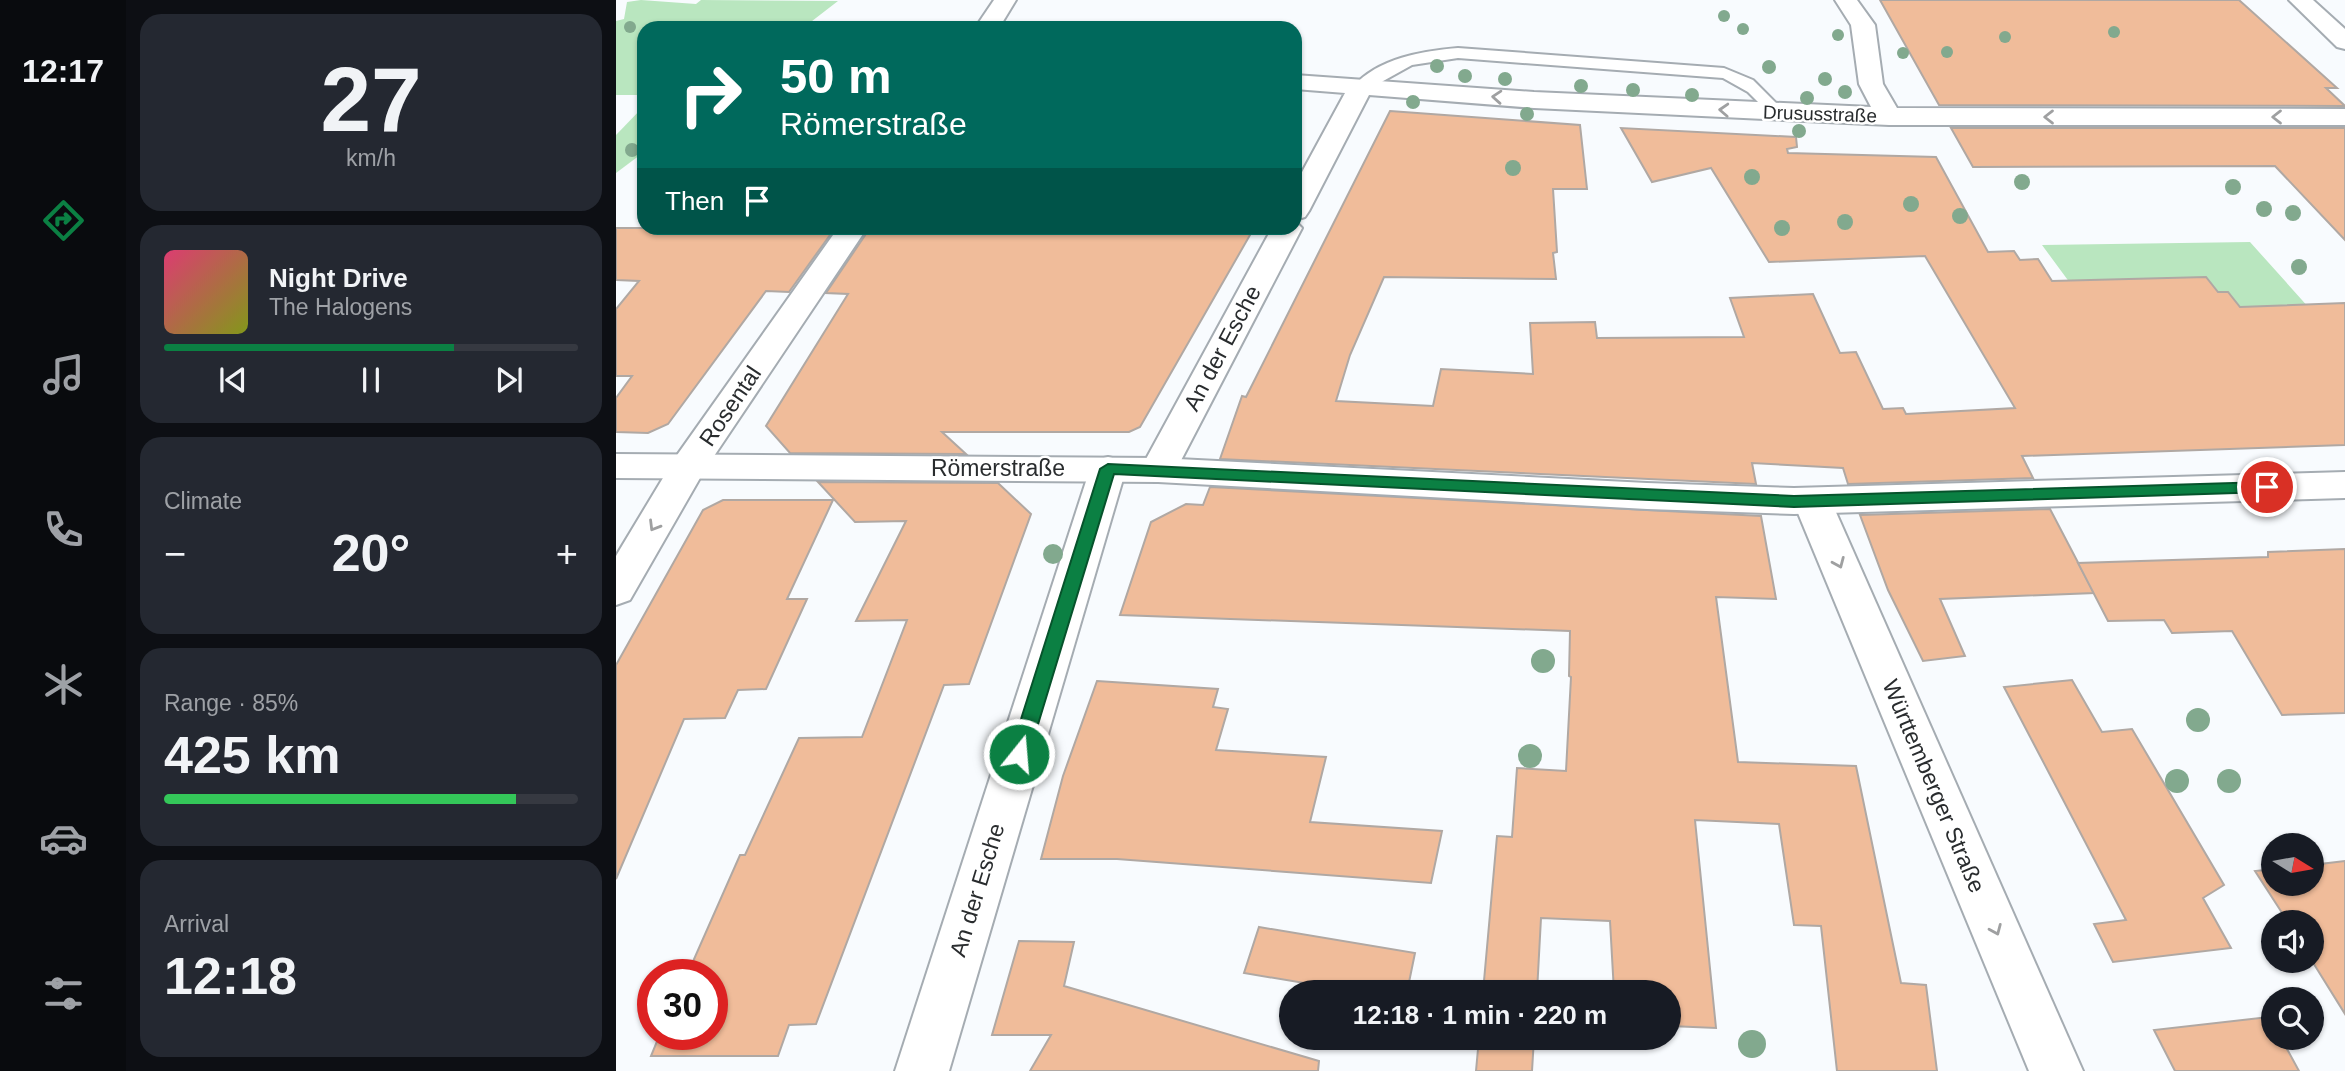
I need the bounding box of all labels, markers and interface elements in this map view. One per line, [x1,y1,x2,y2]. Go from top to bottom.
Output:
text: 27 [320,49,422,150]
icon: right [665,49,756,140]
text: 50 m [780,49,892,103]
text: 12:17 [22,53,104,89]
one-way arrow [1491,90,1502,105]
street label: Drususstraße [1763,102,1877,126]
one-way arrow [1718,103,1729,118]
text: Römerstraße [780,106,967,142]
one-way arrow [2044,109,2054,125]
one-way arrow [2271,109,2282,125]
text: km/h [346,145,396,171]
icon: arrive [738,182,776,220]
text: Then [665,186,724,216]
icon: directions [39,196,88,245]
text: Night Drive [269,263,408,293]
street label: An der Esche [1178,281,1266,415]
text: The Halogens [269,294,412,320]
icon: music [39,350,88,399]
icon: previous [214,361,252,399]
icon: pause [352,361,390,399]
icon: next [490,361,528,399]
street label: Rosental [694,361,766,451]
street label: Römerstraße [931,455,1065,481]
pin [2237,457,2297,517]
icon: arrive [2248,468,2286,506]
text: Climate [164,488,242,514]
icon: phone [39,505,88,554]
one-way arrow [649,518,662,531]
text: 20° [332,524,410,582]
text: − [164,533,186,575]
text: + [556,533,578,575]
one-way arrow [1831,556,1845,569]
icon: climate [39,660,88,709]
street label: Württemberger Straße [1877,676,1991,896]
text: Range · 85% [164,690,298,716]
position arrow [982,717,1056,791]
text: 425 km [164,726,340,784]
icon: car [39,814,88,863]
street label: An der Esche [944,820,1010,960]
north arrow [2261,833,2324,896]
map controls [2261,833,2324,1050]
button: sound [2261,910,2324,973]
text: Arrival [164,911,229,937]
one-way arrow [1987,923,2001,935]
text: 12:18 [164,947,297,1005]
speed limit sign: 30 [637,959,728,1050]
icon: filters [39,969,88,1018]
button: search [2261,987,2324,1050]
text: 12:18 · 1 min · 220 m [1353,1000,1607,1030]

